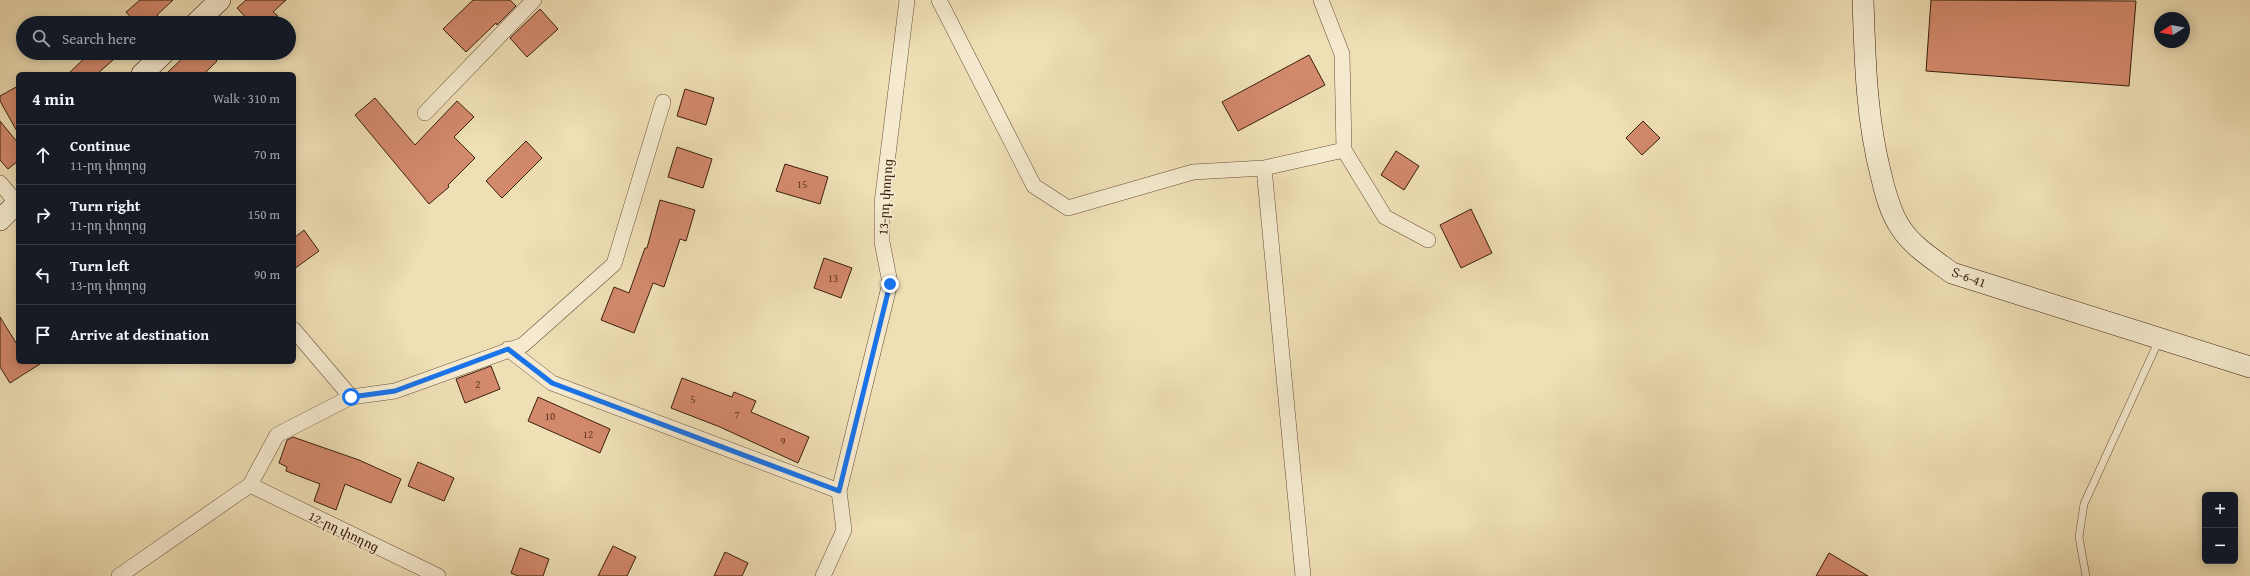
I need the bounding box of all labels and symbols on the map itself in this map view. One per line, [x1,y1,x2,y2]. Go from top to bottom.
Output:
north arrow [2154,12,2190,48]
street label: 13-րդ փողոց [873,158,898,236]
house number: 15 [797,176,807,192]
street label: Տ-6-41 [1949,263,1989,292]
house number: 13 [828,270,838,286]
route end [881,275,899,293]
house number: 2 [475,376,481,392]
route start [342,388,360,406]
house number: 5 [690,391,696,407]
house number: 7 [734,406,740,422]
house number: 10 [545,408,555,424]
house number: 12 [583,426,593,442]
house number: 9 [780,433,786,449]
street label: 12-րդ փողոց [305,506,382,557]

